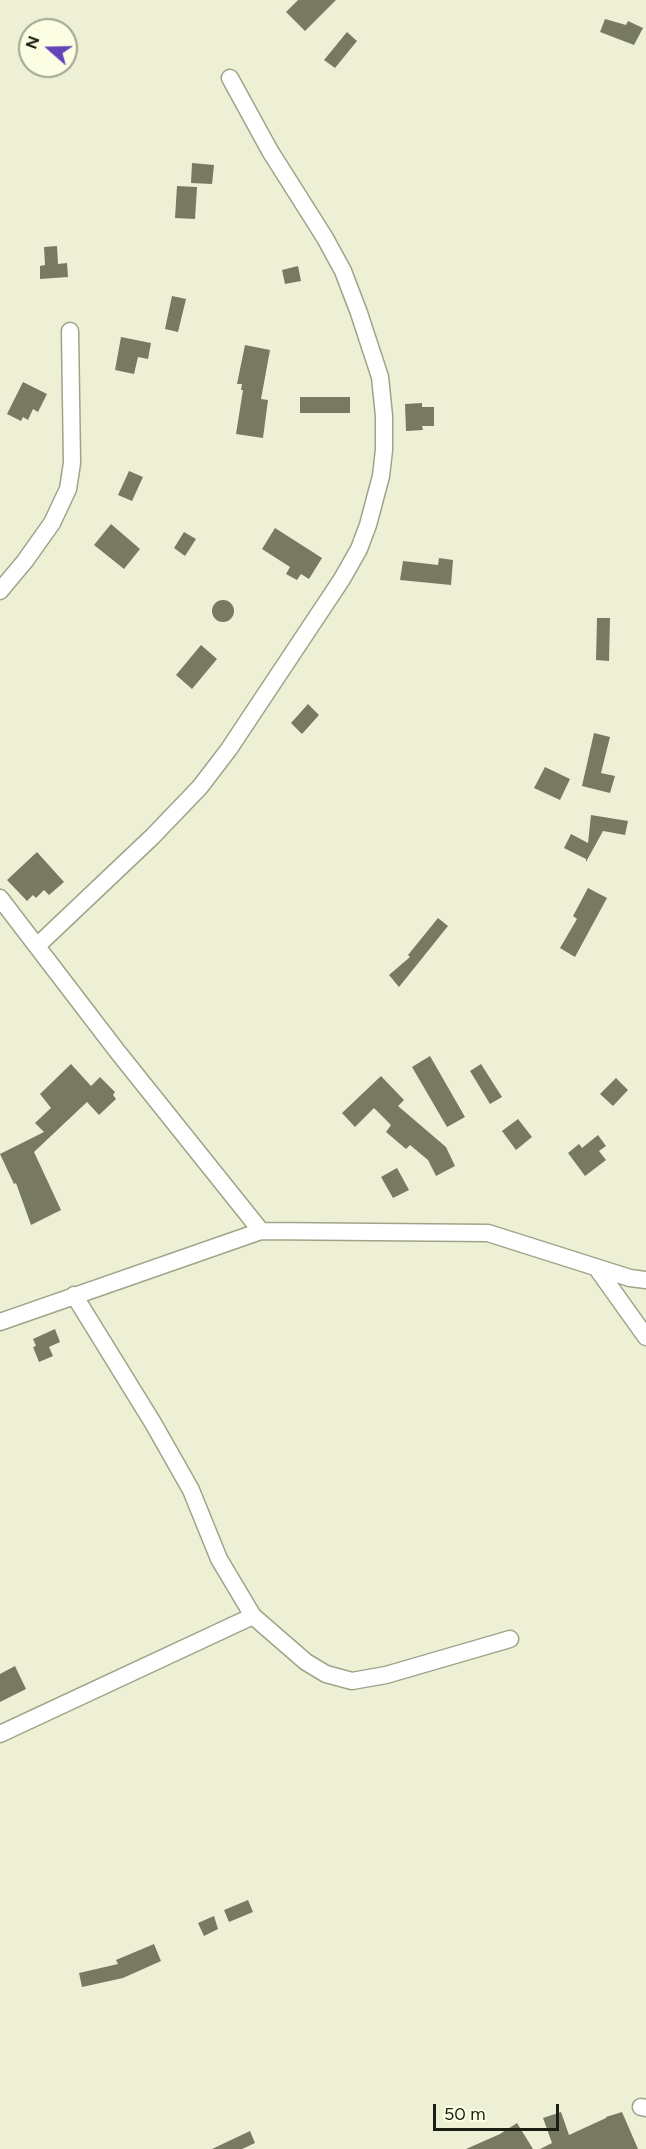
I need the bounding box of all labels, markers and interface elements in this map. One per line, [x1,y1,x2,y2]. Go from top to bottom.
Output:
north arrow [18,18,78,78]
text: N [21,33,44,51]
scale bar [436,2092,562,2130]
text: 50 m [444,2103,486,2125]

